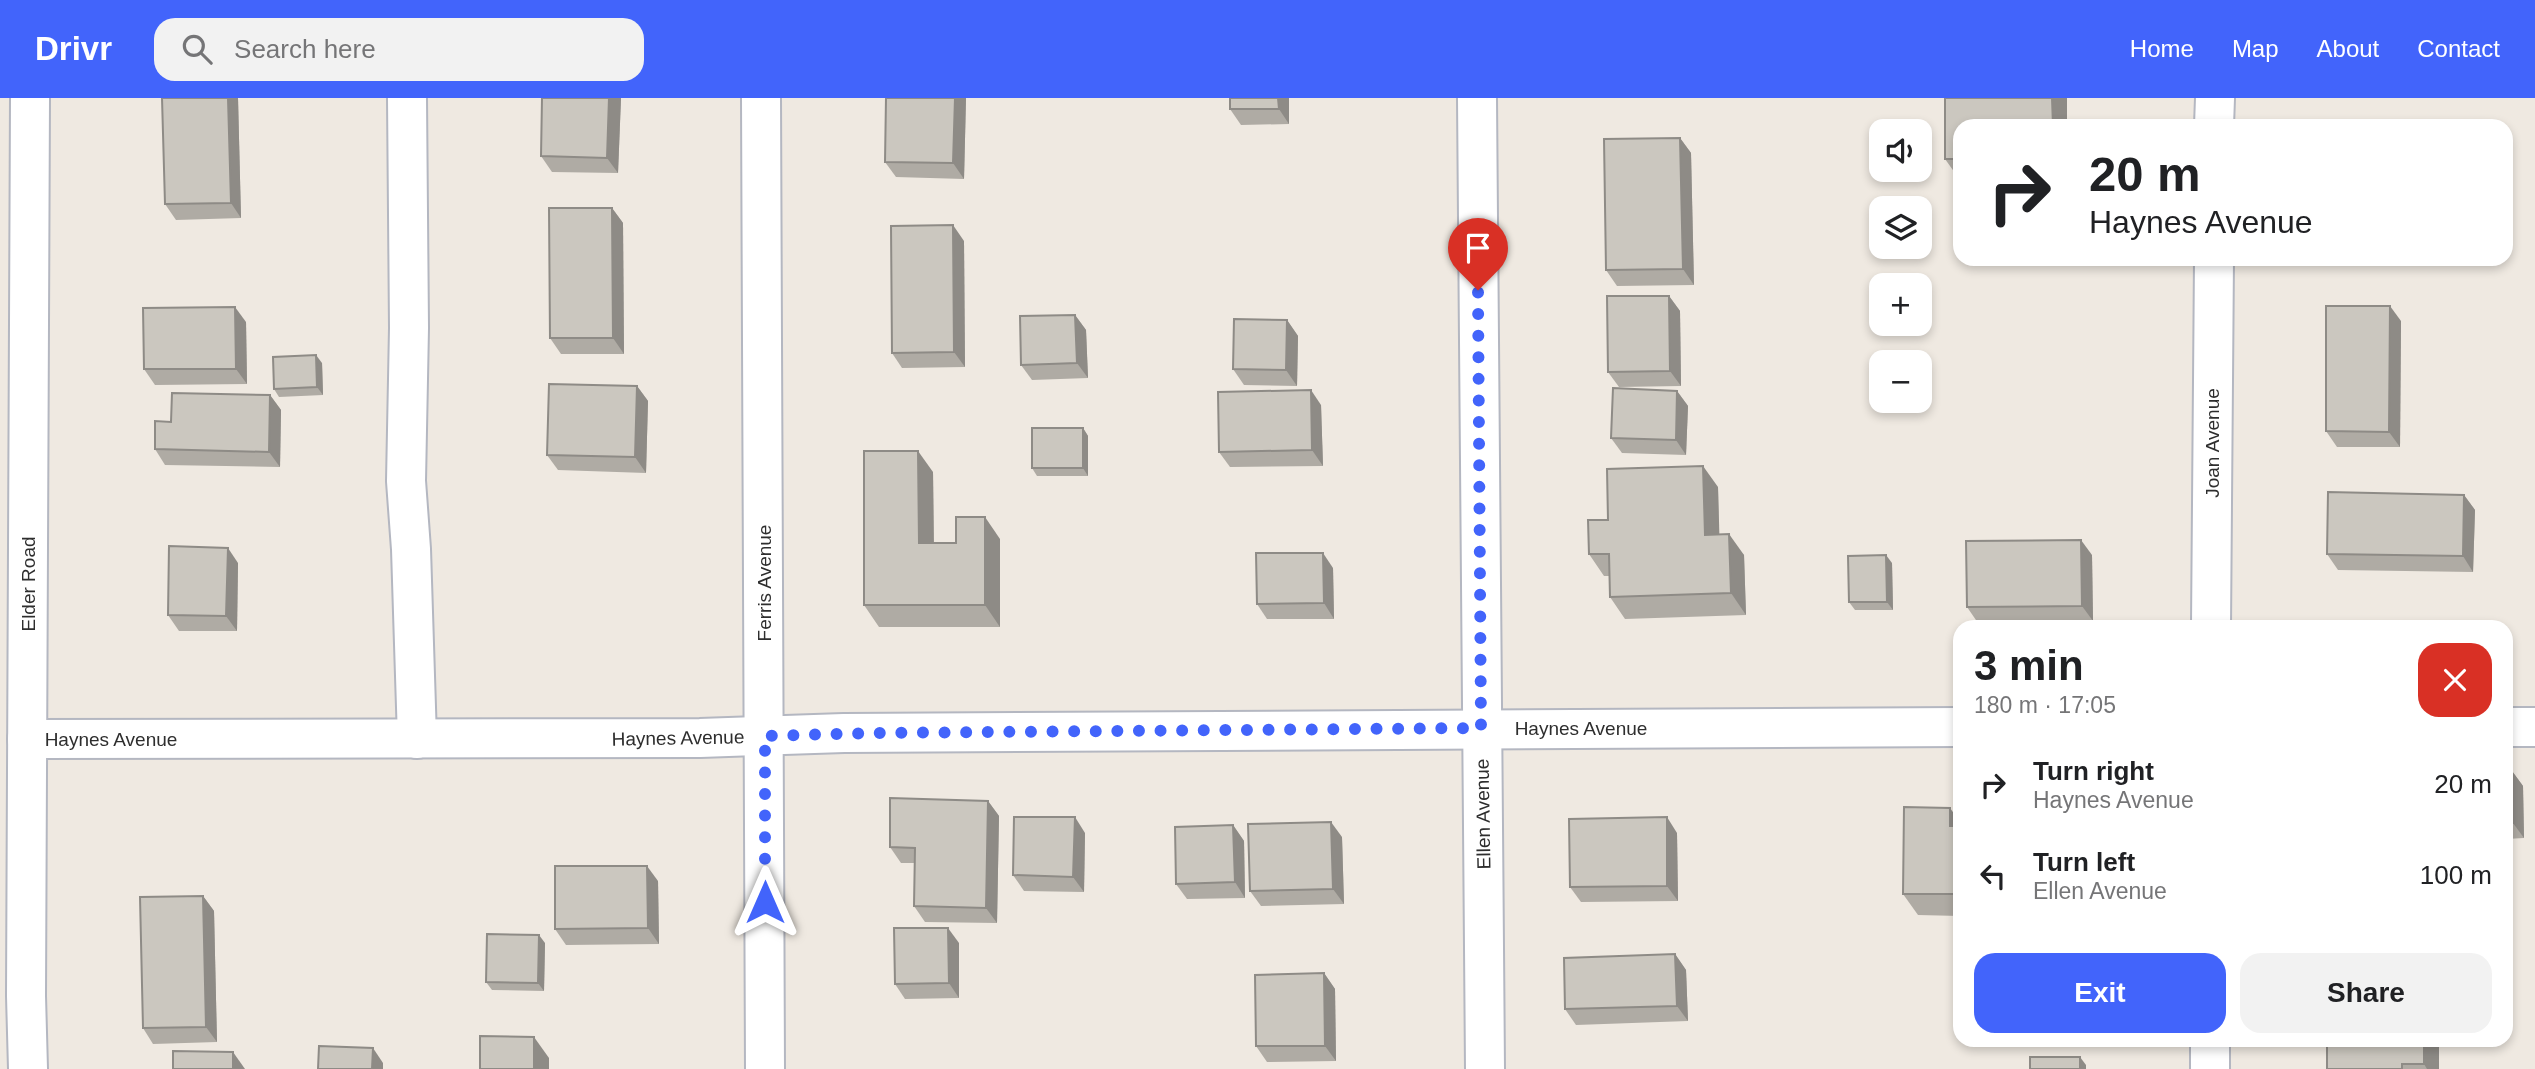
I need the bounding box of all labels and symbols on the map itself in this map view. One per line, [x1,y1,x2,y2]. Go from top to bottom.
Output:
pin [1448,218,1508,290]
street label: Joan Avenue [2202,388,2223,498]
street label: Ferris Avenue [754,525,775,641]
street label: Elder Road [18,536,39,632]
street label: Haynes Avenue [1515,718,1647,739]
street label: Haynes Avenue [611,726,745,750]
street label: Haynes Avenue [45,729,177,750]
street label: Ellen Avenue [1472,759,1494,869]
position arrow [728,865,802,939]

